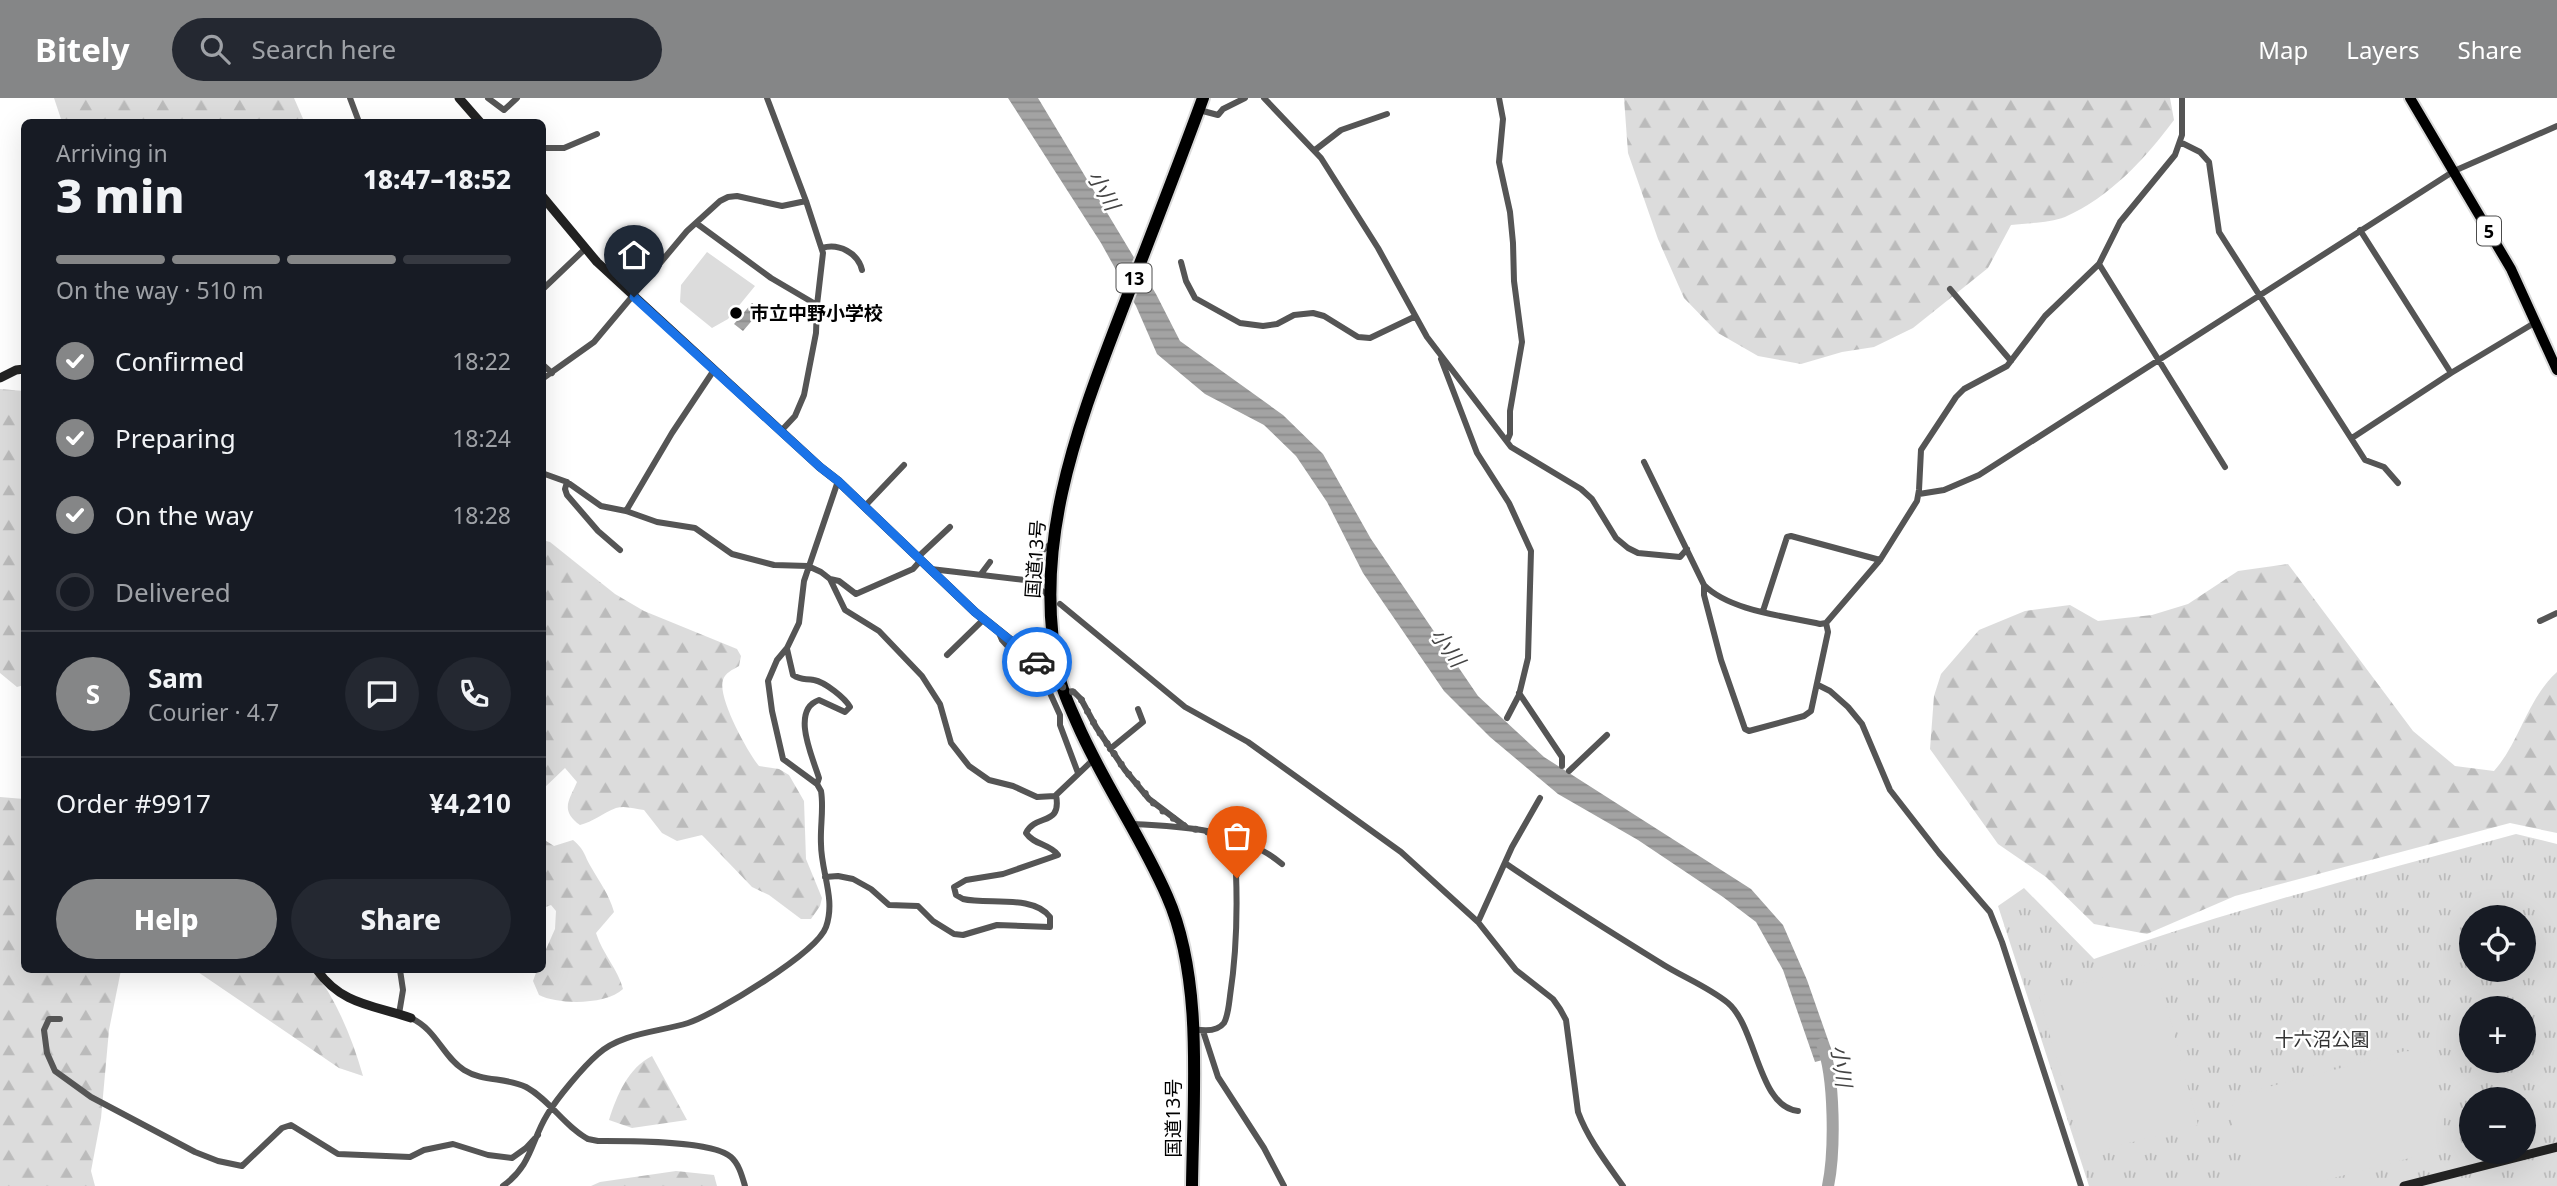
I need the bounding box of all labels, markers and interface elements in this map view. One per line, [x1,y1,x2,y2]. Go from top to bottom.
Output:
search box [172,18,662,81]
text: Bitely [35,27,130,72]
icon: search [196,30,234,68]
text: Search here [252,31,396,67]
text: Map [2258,33,2308,66]
text: Layers [2346,33,2420,66]
text: Share [2458,33,2522,66]
text: Arriving in [56,137,168,169]
text: 18:47–18:52 [363,161,511,197]
text: 3 min [56,164,185,226]
water label: 小川 [1081,165,1128,217]
road number: 5 [2477,216,2501,246]
pin [604,225,664,297]
icon: home [615,236,653,274]
road number: 13 [1116,264,1152,293]
text: On the way · 510 m [56,274,263,306]
place label: 市立中野小学校 [750,300,883,326]
marker: 市立中野小学校 [728,305,744,321]
icon: check [56,342,94,380]
text: Confirmed [115,343,245,379]
text: 18:22 [452,345,511,377]
icon: check [56,419,94,457]
text: Preparing [115,420,236,456]
text: 18:24 [452,422,511,454]
icon: check [56,496,94,534]
text: On the way [115,497,253,533]
text: 18:28 [452,499,511,531]
street label: 国道13号 [1019,519,1051,599]
text: Delivered [115,574,231,610]
water label: 小川 [1424,622,1473,674]
courier [1002,627,1072,697]
icon: car [1018,643,1056,681]
button: chat [345,657,419,731]
button: phone [437,657,511,731]
text: Sam [148,660,203,696]
text: S [86,676,100,712]
text: Courier · 4.7 [148,696,279,728]
text: Order #9917 [56,785,211,821]
text: ¥4,210 [429,785,511,821]
pin [1207,806,1267,878]
icon: bag [1218,817,1256,855]
button: Help [56,879,277,959]
button: Share [291,879,511,959]
map controls [2459,905,2536,1164]
button: locate [2459,905,2536,982]
button: + [2459,996,2536,1073]
park label: 十六沼公園 [2274,1026,2370,1052]
water label: 小川 [1825,1043,1859,1091]
street label: 国道13号 [1160,1079,1186,1157]
button: − [2459,1087,2536,1164]

